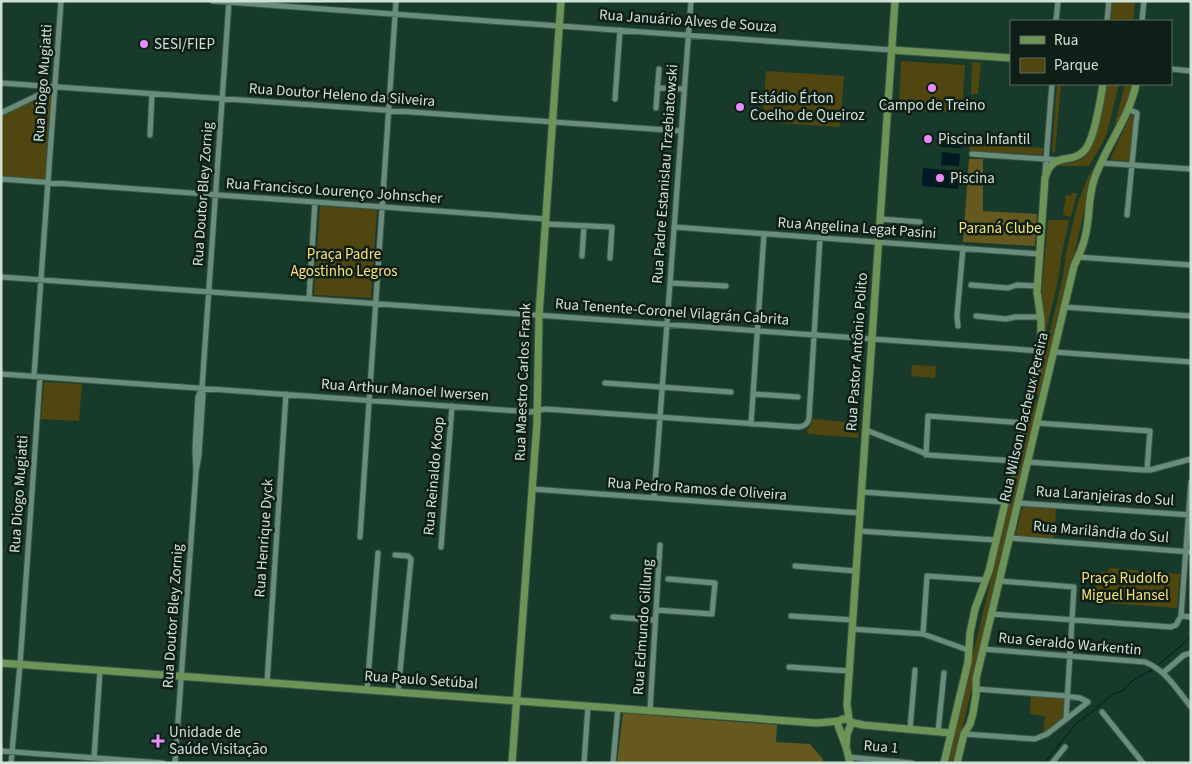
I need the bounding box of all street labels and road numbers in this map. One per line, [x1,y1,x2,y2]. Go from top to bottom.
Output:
street label: Rua Januário Alves de Souza [598,4,778,38]
street label: Rua Diogo Mugiatti [28,23,58,143]
street label: Rua Padre Estanislau Trzebiatowski [647,64,683,284]
street label: Rua Doutor Heleno da Silveira [248,78,436,112]
street label: Rua Doutor Bley Zornig [187,121,219,267]
street label: Rua Francisco Lourenço Johnscher [225,173,444,209]
street label: Rua Angelina Legat Pasini [777,212,937,244]
street label: Rua Pastor Antônio Polito [841,272,873,432]
street label: Rua Tenente-Coronel Vilagrán Cabrita [554,293,790,331]
street label: Rua Maestro Carlos Frank [510,302,536,461]
street label: Rua Wilson Dacheux Pereira [994,330,1054,504]
street label: Rua Arthur Manoel Iwersen [320,374,490,406]
street label: Rua Reinaldo Koop [418,416,450,536]
street label: Rua Diogo Mugiatti [4,434,34,554]
street label: Rua Pedro Ramos de Oliveira [607,472,787,506]
street label: Rua Henrique Dyck [249,477,279,598]
street label: Rua Laranjeiras do Sul [1035,481,1175,511]
street label: Rua Marilândia do Sul [1032,516,1170,548]
street label: Rua Doutor Bley Zornig [157,543,189,689]
street label: Rua Edmundo Gillung [628,558,658,696]
street label: Rua Geraldo Warkentin [997,627,1143,661]
street label: Rua Paulo Setúbal [364,666,479,694]
street label: Rua 1 [863,735,899,759]

